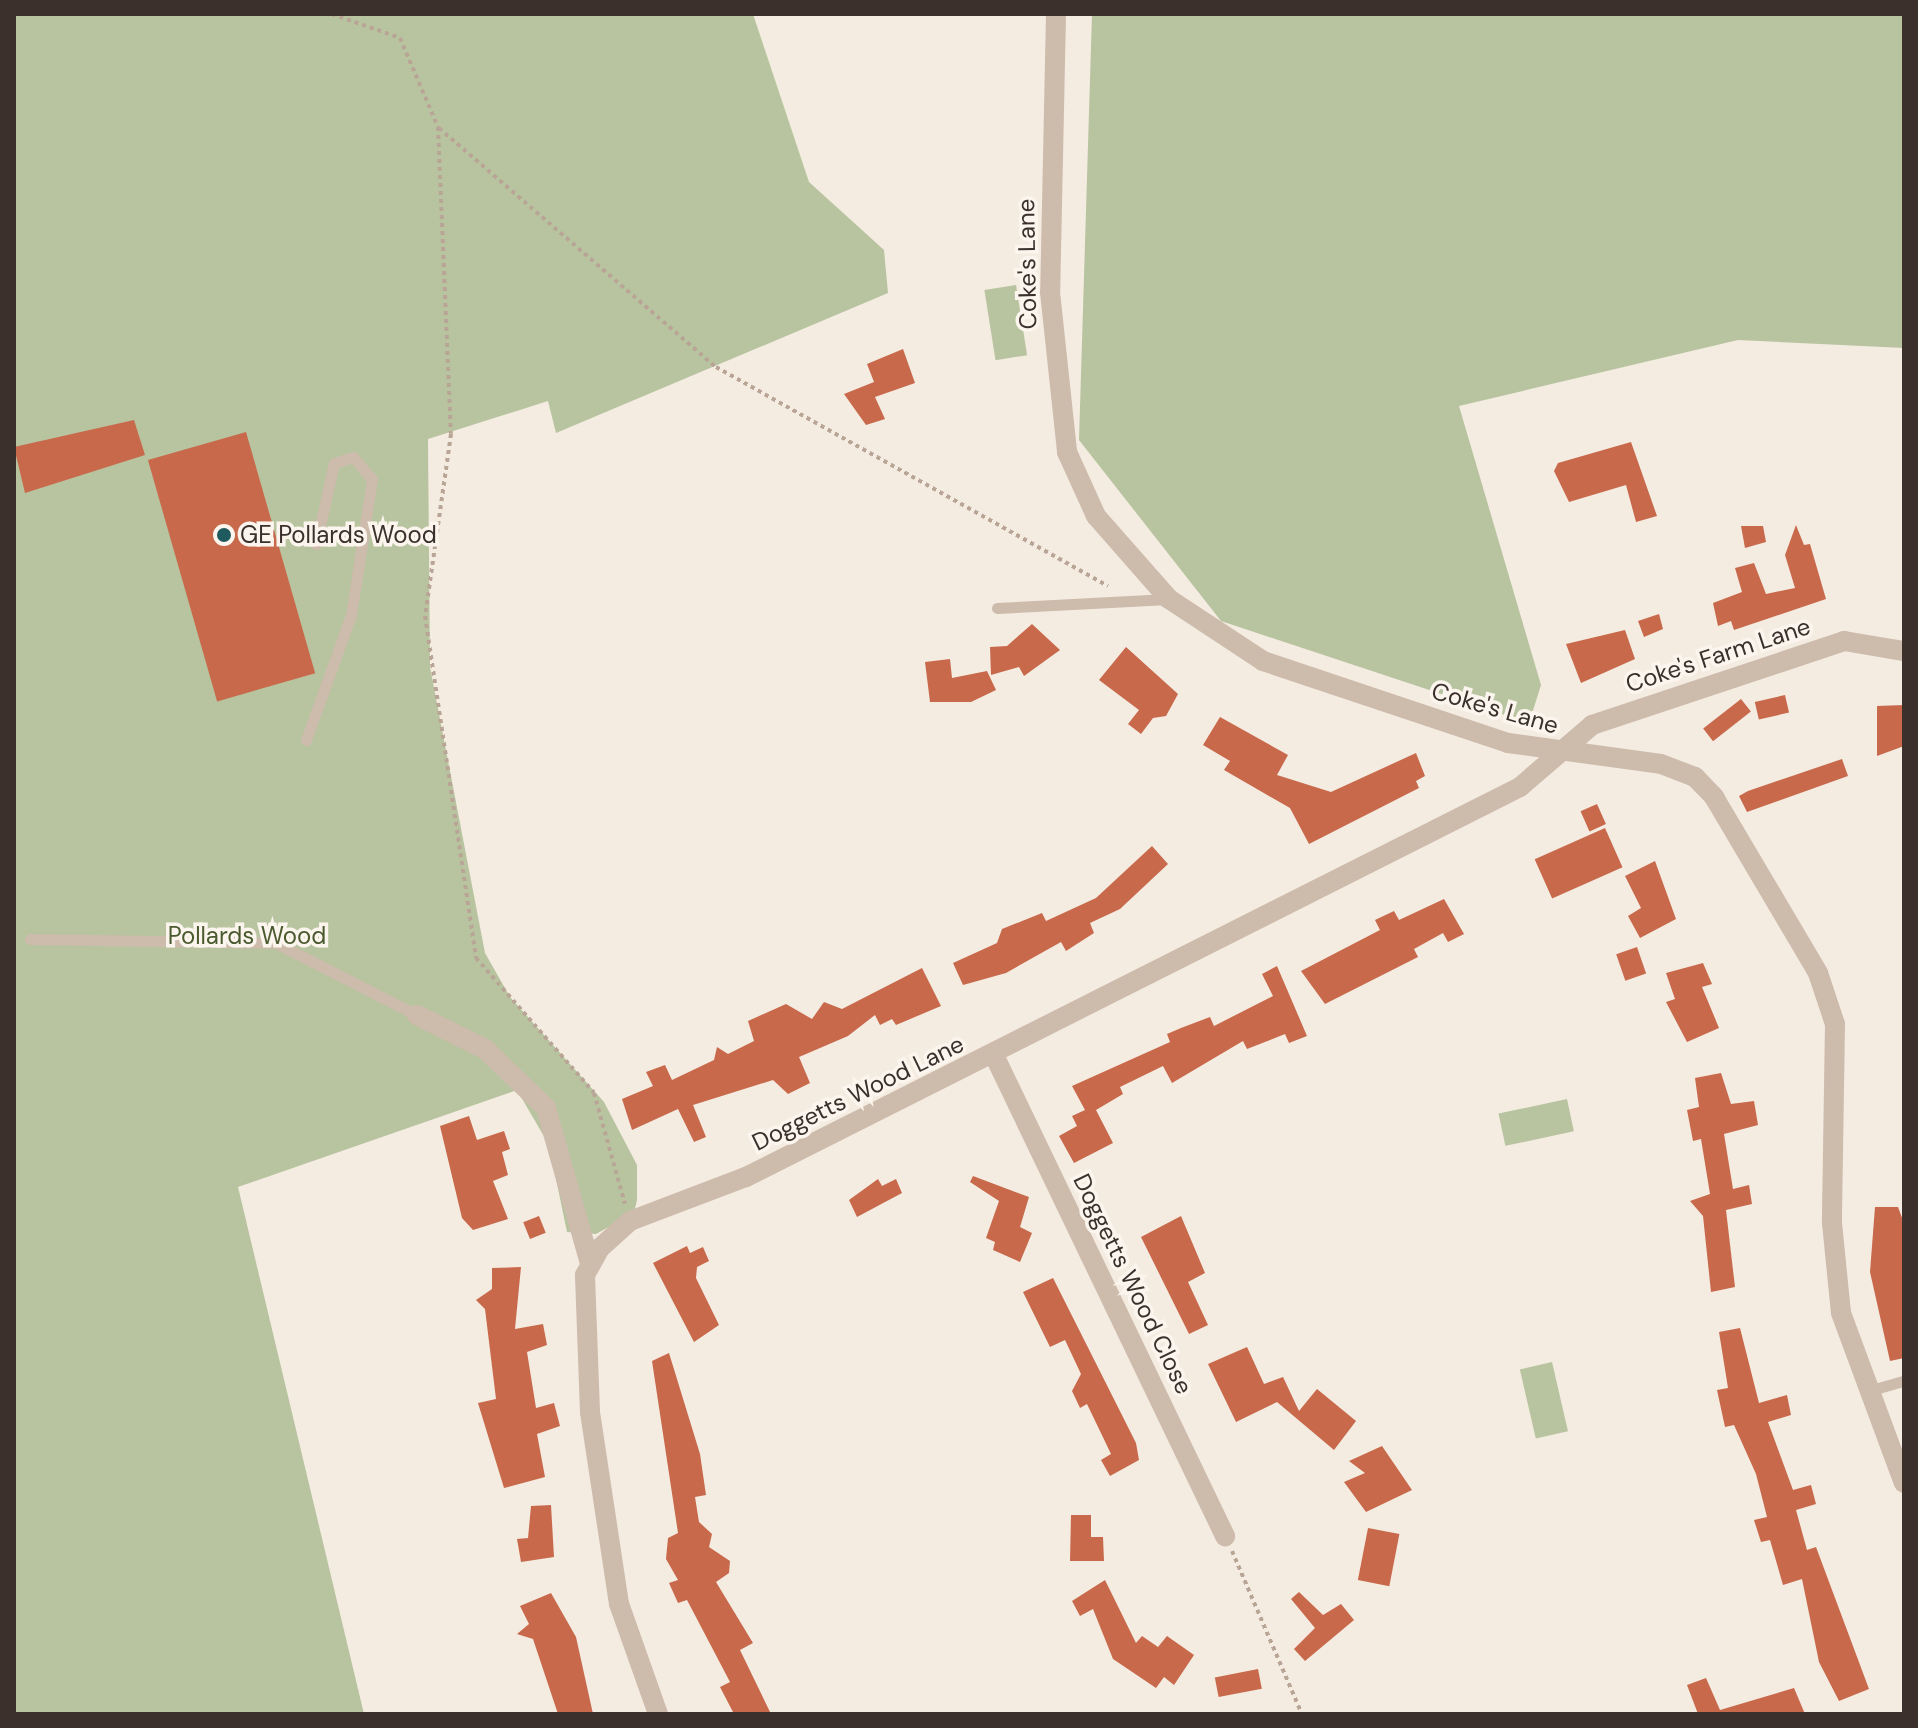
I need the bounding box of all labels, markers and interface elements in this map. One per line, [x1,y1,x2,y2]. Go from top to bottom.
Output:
street label: Coke's Lane [1011,198,1043,330]
place label: GE Pollards Wood [240,521,437,549]
marker: GE Pollards Wood [215,526,233,544]
street label: Coke's Farm Lane [1622,612,1814,698]
street label: Coke's Lane [1428,676,1562,740]
park label: Pollards Wood [168,922,326,950]
street label: Doggetts Wood Lane [747,1029,969,1157]
street label: Doggetts Wood Close [1067,1169,1199,1399]

